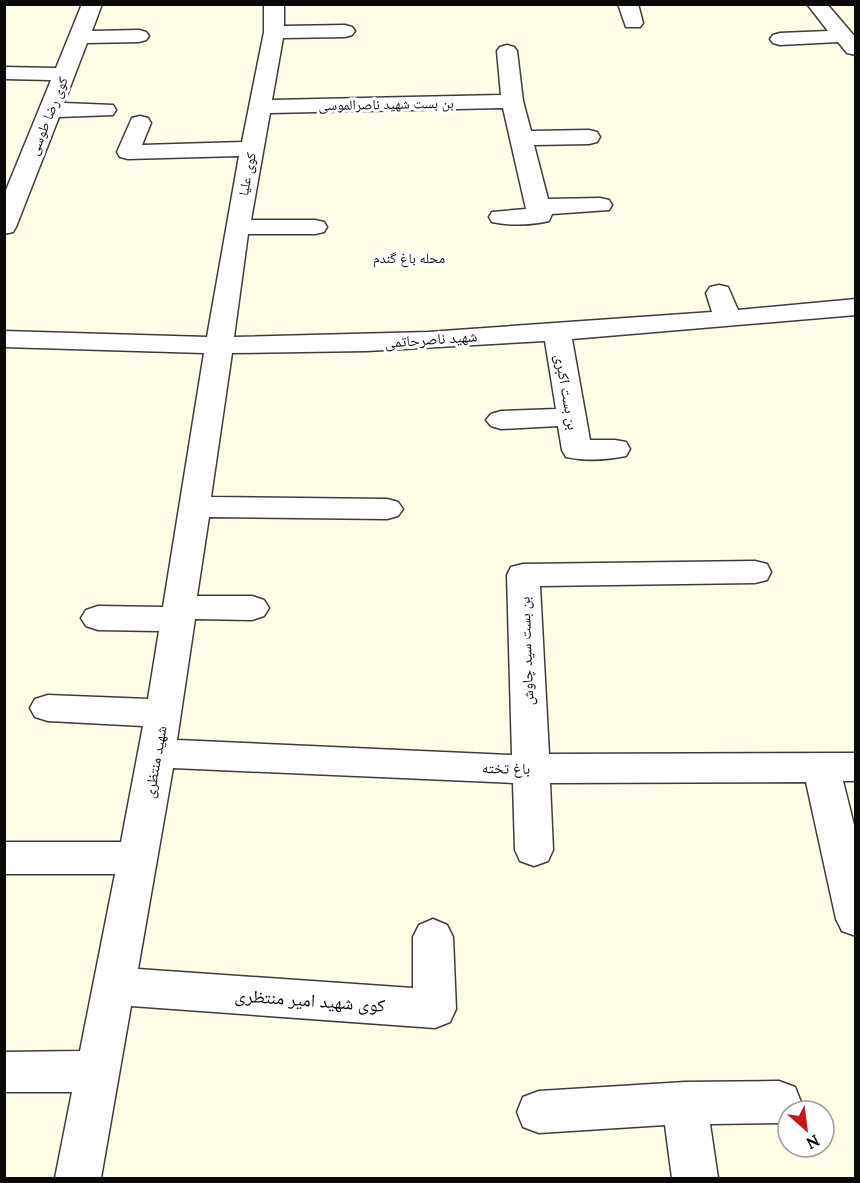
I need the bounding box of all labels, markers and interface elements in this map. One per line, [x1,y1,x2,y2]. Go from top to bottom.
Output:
street label: کوی رضا طوسی [24,74,72,158]
street label: بن بست شهید ناصرالموسی [318,94,454,114]
street label: کوی علیا [234,151,260,197]
district label: محله باغ گندم [373,249,445,268]
street label: شهید ناصرحاتمی [384,326,478,353]
street label: بن بست اکبری [550,353,583,432]
street label: بن بست سید چاوش [515,596,538,706]
street label: شهید منتظری [139,724,172,800]
street label: باغ تخته [482,758,530,779]
street label: کوی شهید امیر منتظری [234,983,387,1017]
north arrow [776,1099,836,1159]
text: N [803,1131,823,1154]

